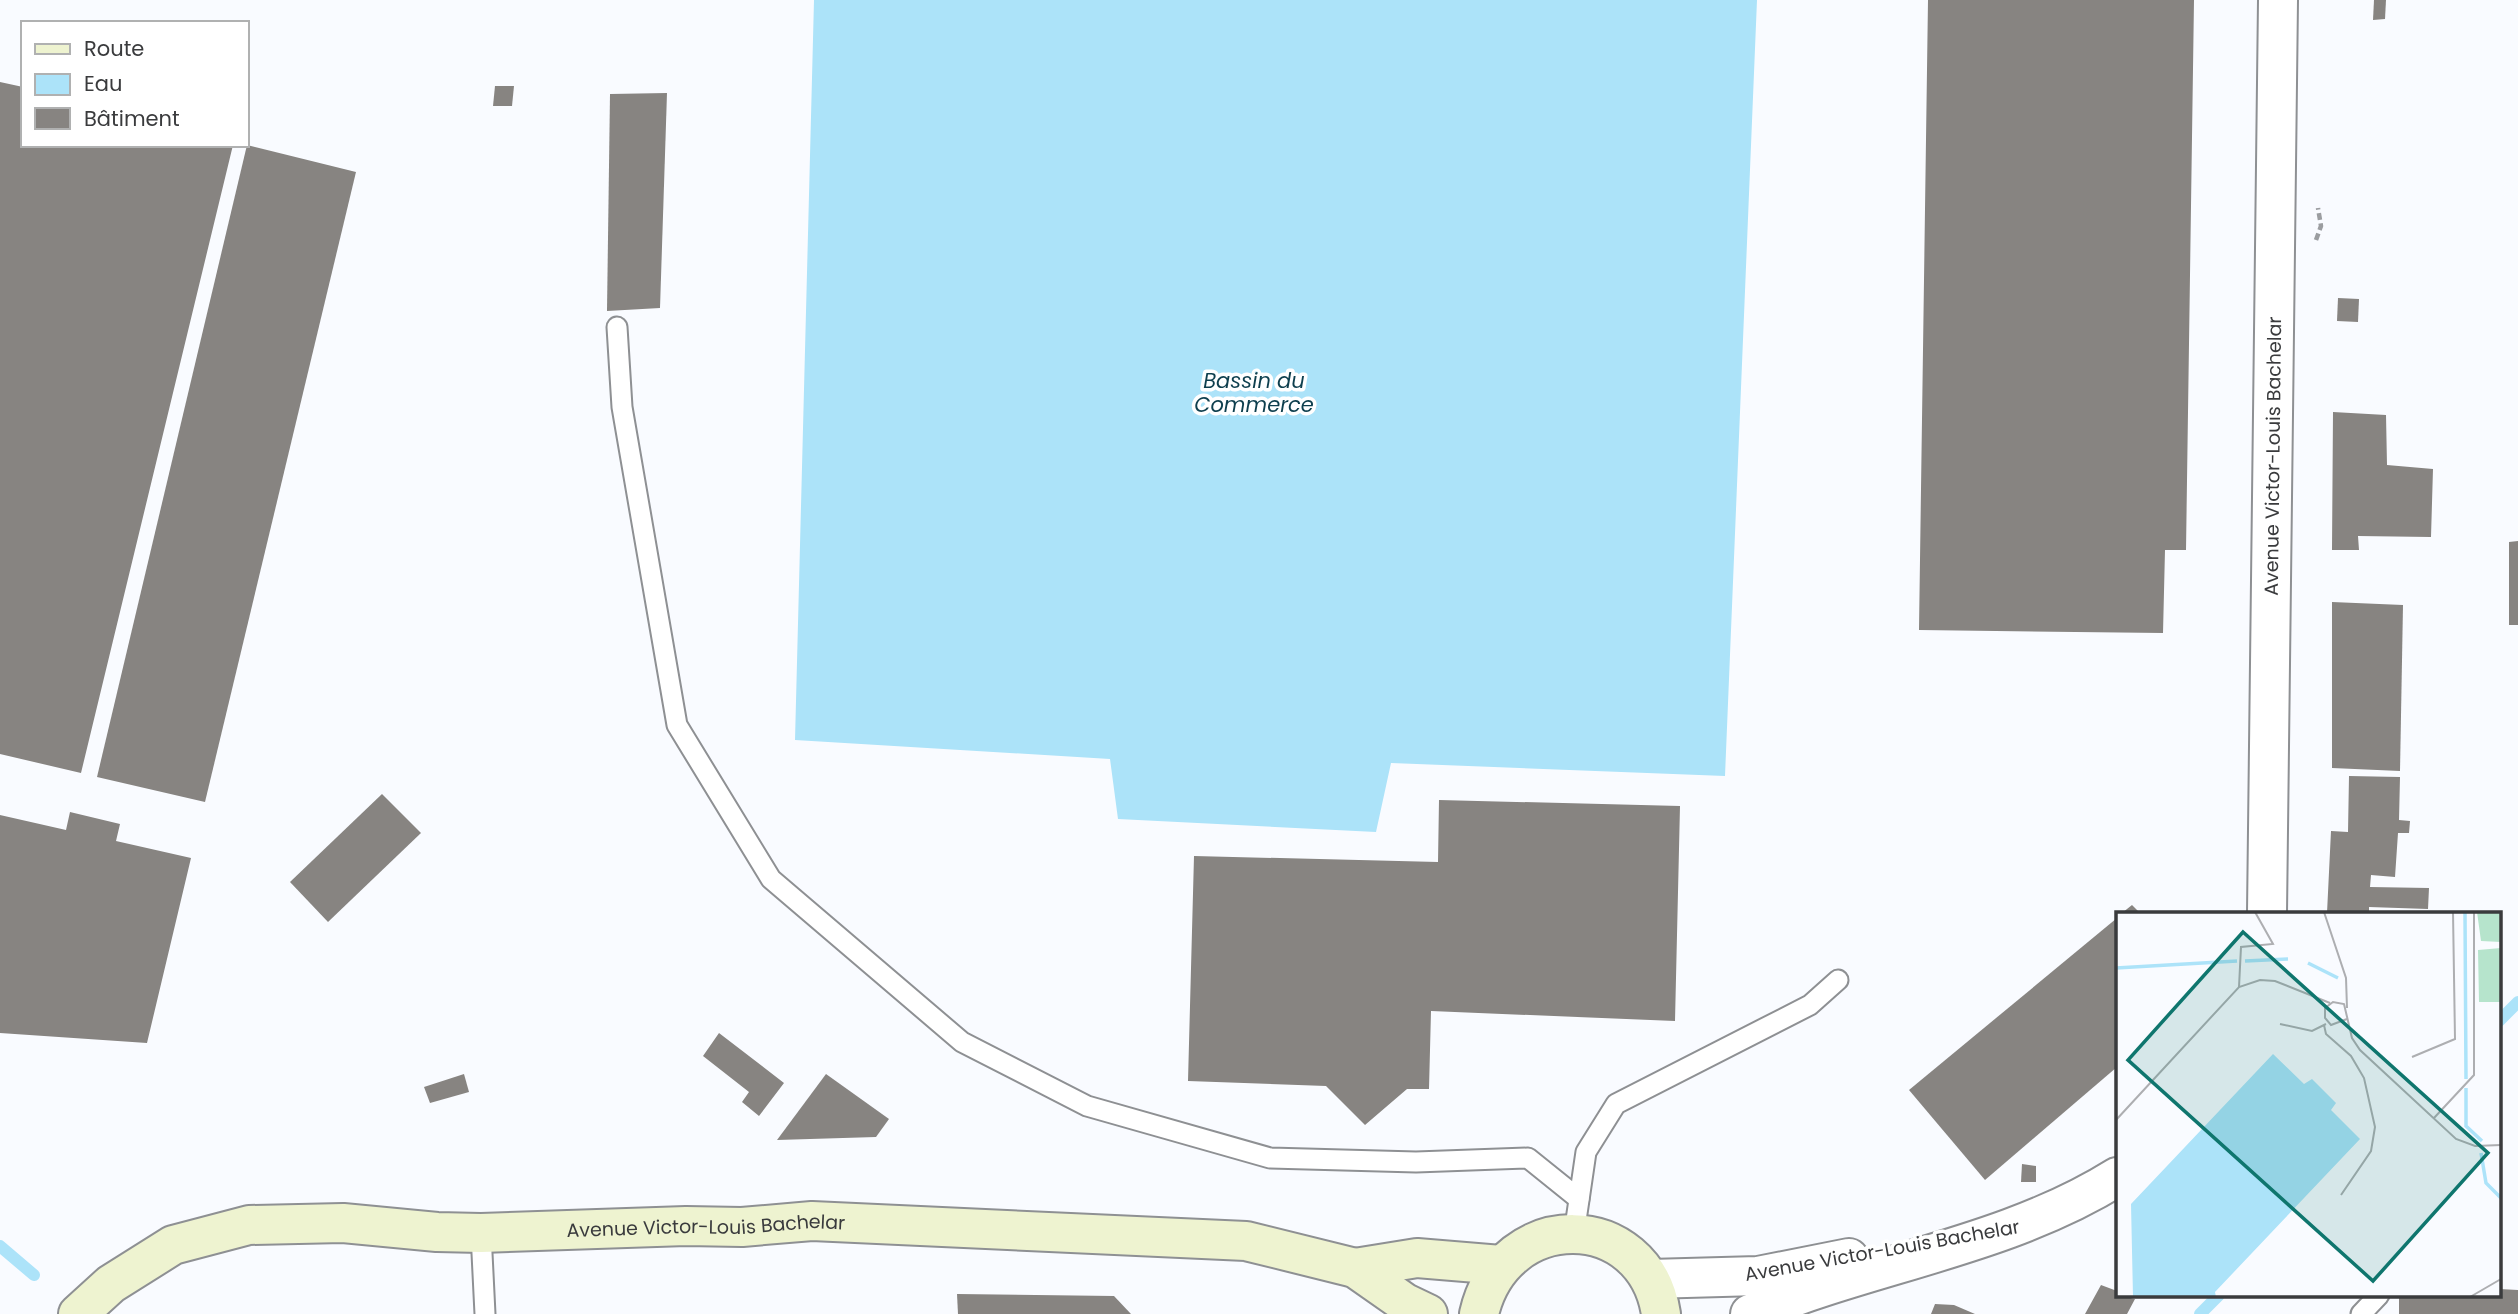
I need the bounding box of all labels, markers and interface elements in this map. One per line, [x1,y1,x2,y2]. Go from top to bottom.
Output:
legend [21,21,248,147]
text: Route [84,34,144,63]
text: Eau [84,69,122,98]
text: Bâtiment [84,104,180,133]
street label: Avenue Victor-Louis Bachelar [2258,316,2288,596]
water label: Bassin du Commerce [1194,366,1314,419]
inset map [2116,912,2500,1296]
street label: Avenue Victor-Louis Bachelar [566,1208,846,1244]
street label: Avenue Victor-Louis Bachelar [1742,1213,2022,1288]

